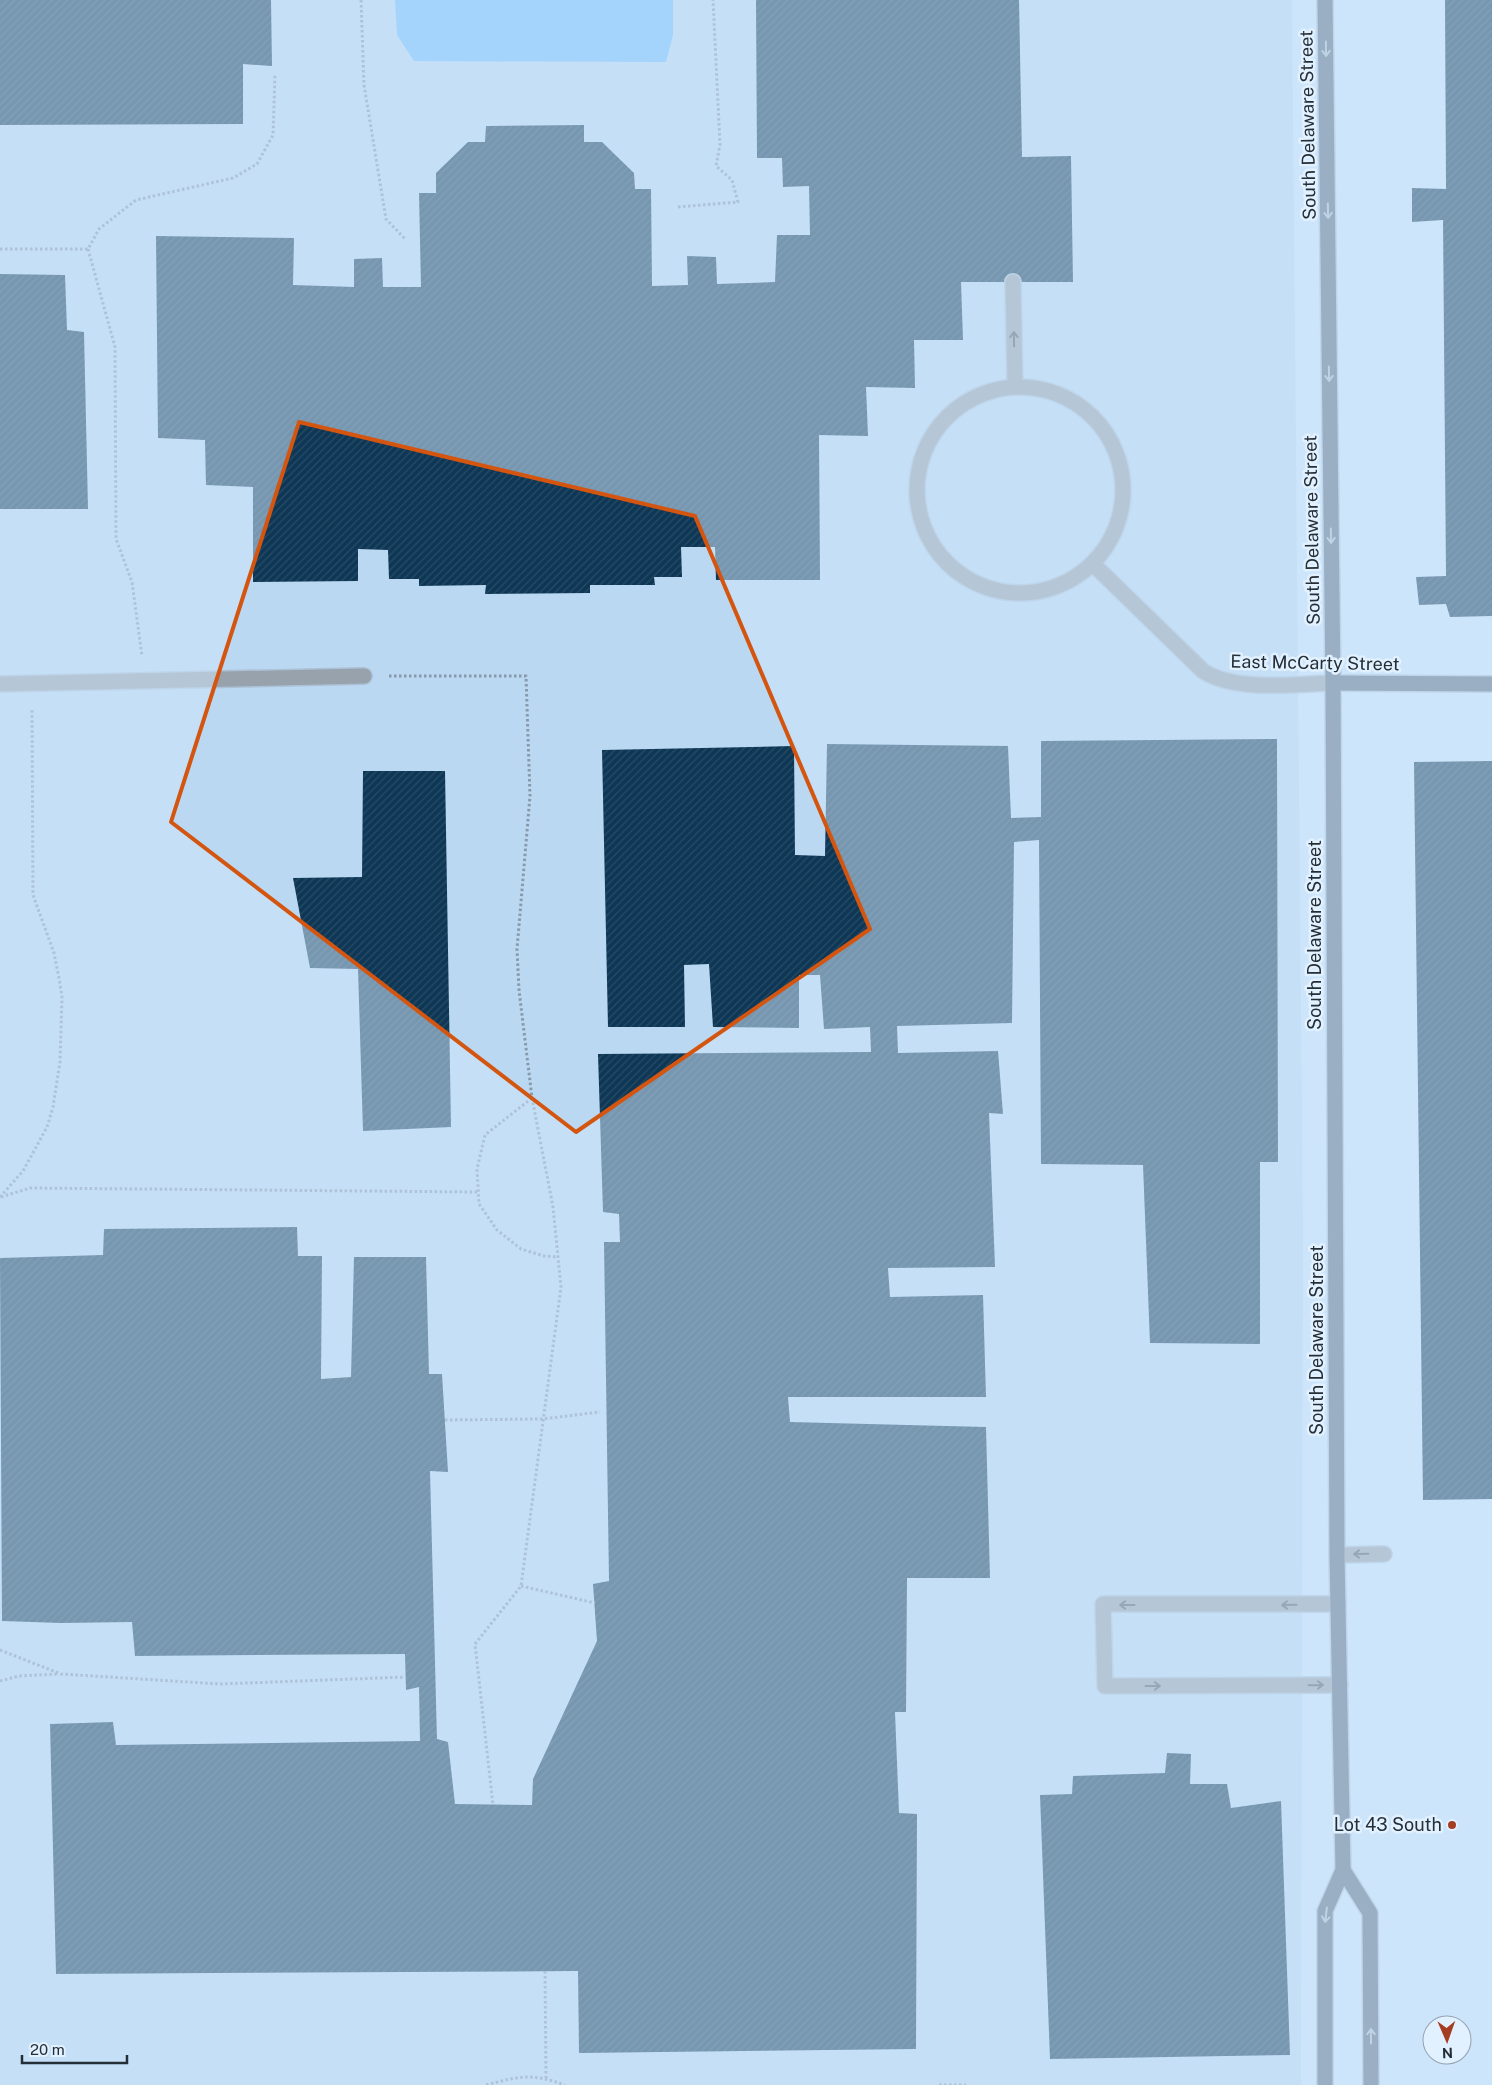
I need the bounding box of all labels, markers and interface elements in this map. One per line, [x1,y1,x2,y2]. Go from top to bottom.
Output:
street label: South Delaware Street [1295,30,1320,220]
one-way arrow [1321,40,1330,56]
one-way arrow [1323,203,1332,219]
one-way arrow [1009,331,1019,347]
one-way arrow [1324,365,1334,381]
street label: South Delaware Street [1299,435,1324,625]
one-way arrow [1326,528,1336,544]
street label: East McCarty Street [1230,651,1400,674]
street label: South Delaware Street [1304,840,1325,1030]
street label: South Delaware Street [1306,1245,1327,1435]
one-way arrow [1353,1550,1369,1559]
one-way arrow [1119,1600,1136,1610]
one-way arrow [1282,1600,1298,1610]
one-way arrow [1308,1680,1324,1690]
one-way arrow [1145,1681,1161,1691]
place label: Lot 43 South [1334,1814,1442,1835]
marker: Lot 43 South [1446,1819,1458,1831]
one-way arrow [1321,1906,1331,1922]
north arrow [1422,2015,1472,2065]
one-way arrow [1366,2029,1376,2045]
scale bar [22,2032,128,2064]
text: 20 m [30,2041,65,2058]
text: N [1442,2045,1453,2061]

